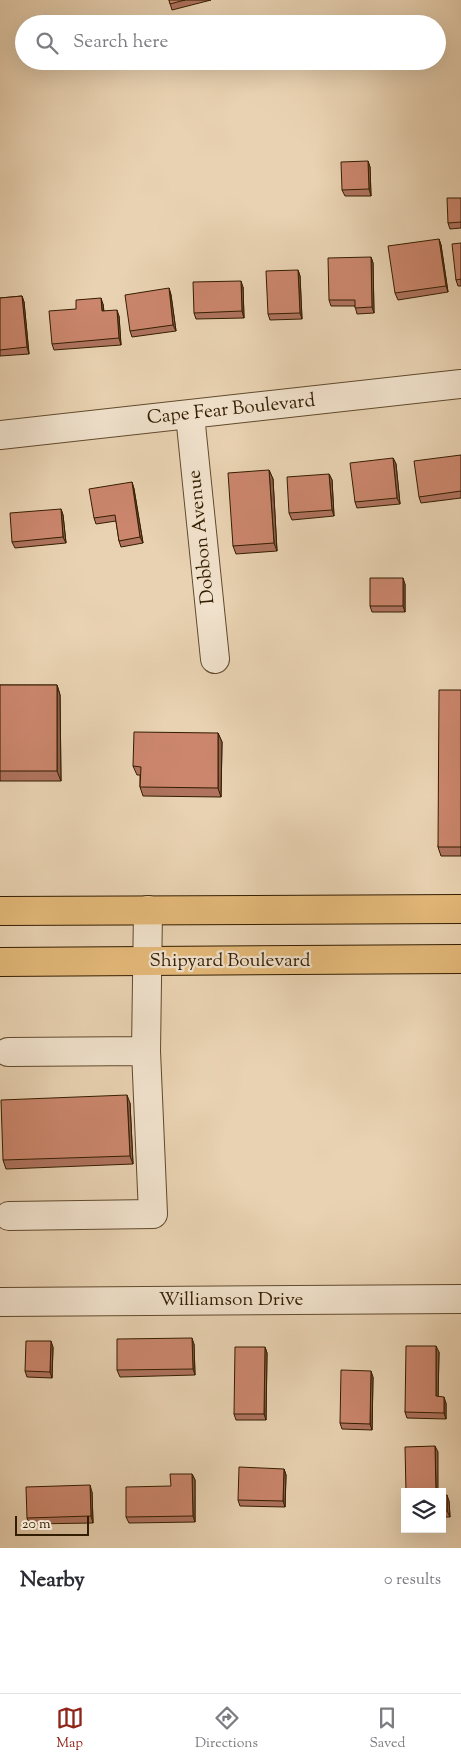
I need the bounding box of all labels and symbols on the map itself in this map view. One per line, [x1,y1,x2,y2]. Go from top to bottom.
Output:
street label: Cape Fear Boulevard [145,388,317,432]
street label: Dobbon Avenue [182,468,222,606]
street label: Shipyard Boulevard [150,948,311,975]
street label: Williamson Drive [159,1287,303,1314]
scale bar [15,1513,89,1536]

